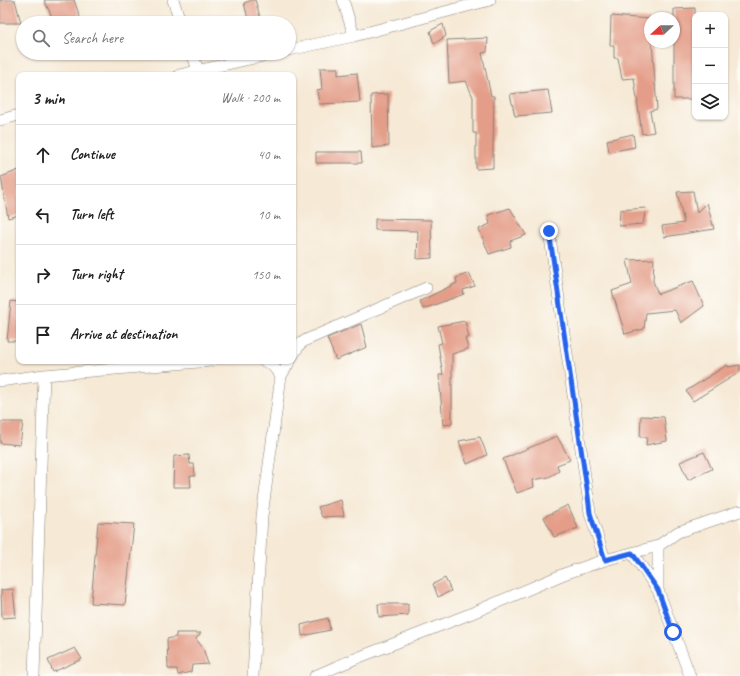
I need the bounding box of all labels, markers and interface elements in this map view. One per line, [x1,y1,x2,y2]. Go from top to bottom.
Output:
north arrow [644,12,680,48]
map controls [692,12,728,120]
button: + [692,12,728,48]
search box [16,16,296,60]
icon: search [30,27,52,49]
text: Search here [62,29,123,48]
button: − [692,48,728,84]
button: layers [692,84,728,120]
text: 3 min [32,88,65,109]
text: Walk · 200 m [221,90,280,106]
icon: ahead [32,144,54,166]
text: Continue [70,145,115,164]
text: 40 m [258,147,280,163]
icon: left [32,204,54,226]
text: Turn left [70,205,113,224]
text: 10 m [258,207,280,223]
route end [540,222,558,240]
icon: right [32,264,54,286]
text: Turn right [70,265,123,284]
text: 150 m [252,267,280,283]
icon: arrive [32,324,54,346]
text: Arrive at destination [70,325,177,344]
route start [664,623,682,641]

